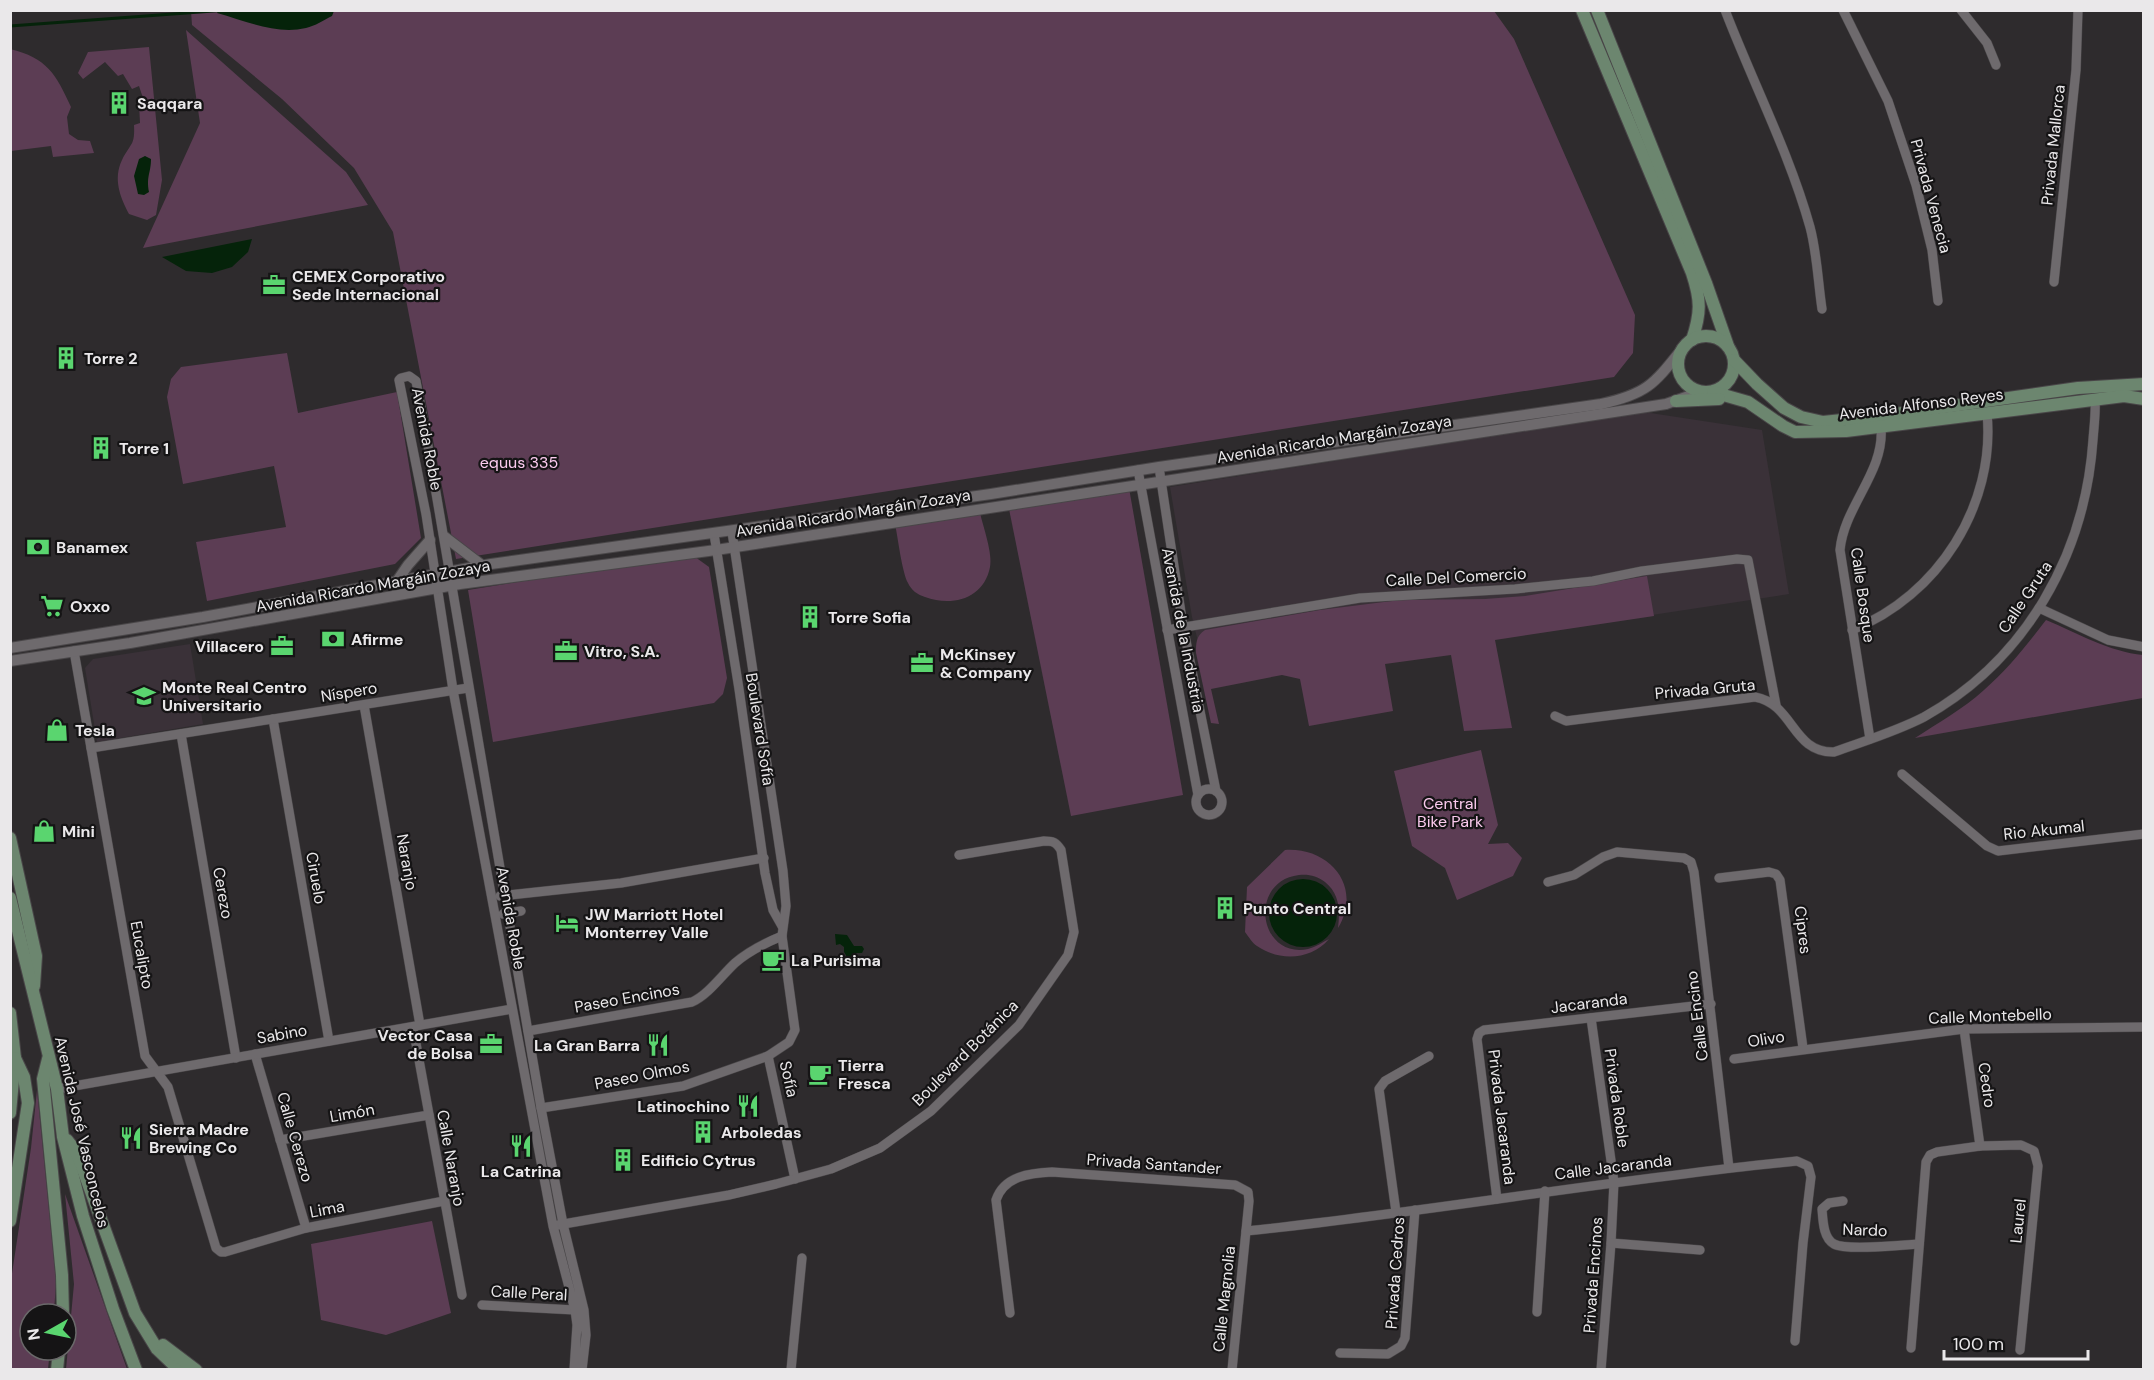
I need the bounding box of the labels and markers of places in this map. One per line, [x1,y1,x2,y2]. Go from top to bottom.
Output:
building icon: Saqqara [106,90,132,116]
place label: Saqqara [137,93,202,114]
place label: CEMEX Corporativo Sede Internacional [292,266,445,305]
office icon: CEMEX Corporativo Sede Internacional [261,272,287,298]
building icon: Torre 2 [53,345,79,371]
place label: Torre 2 [84,348,137,369]
building icon: Torre 1 [88,435,114,461]
place label: Torre 1 [119,438,169,459]
bank icon: Banamex [25,534,51,560]
place label: Banamex [56,537,128,558]
supermarket icon: Oxxo [39,593,65,619]
place label: Oxxo [70,596,110,617]
building icon: Torre Sofia [797,604,823,630]
place label: Torre Sofia [828,607,911,628]
bank icon: Afirme [320,626,346,652]
place label: Afirme [351,629,403,650]
office icon: Villacero [269,633,295,659]
place label: Villacero [195,636,264,657]
office icon: Vitro, S.A. [553,638,579,664]
place label: Vitro, S.A. [584,641,660,662]
place label: McKinsey & Company [940,644,1032,683]
office icon: McKinsey & Company [909,650,935,676]
place label: Monte Real Centro Universitario [162,677,307,716]
school or university icon: Monte Real Centro Universitario [131,683,157,709]
shop icon: Tesla [44,717,70,743]
place label: Tesla [75,720,115,741]
shop icon: Mini [31,818,57,844]
place label: Mini [62,821,95,842]
building icon: Punto Central [1212,895,1238,921]
place label: Punto Central [1243,898,1351,919]
place label: JW Marriott Hotel Monterrey Valle [585,904,723,943]
hotel icon: JW Marriott Hotel Monterrey Valle [554,910,580,936]
cafe icon: La Purisima [760,947,786,973]
place label: La Purisima [791,950,881,971]
place label: Vector Casa de Bolsa [378,1025,473,1064]
office icon: Vector Casa de Bolsa [478,1031,504,1057]
restaurant icon: La Gran Barra [645,1032,671,1058]
place label: La Gran Barra [534,1035,640,1056]
place label: Tierra Fresca [838,1055,891,1094]
cafe icon: Tierra Fresca [807,1061,833,1087]
restaurant icon: Latinochino [735,1093,761,1119]
place label: Latinochino [637,1096,730,1117]
place label: Sierra Madre Brewing Co [149,1119,249,1158]
building icon: Arboledas [690,1119,716,1145]
place label: Arboledas [721,1122,801,1143]
restaurant icon: Sierra Madre Brewing Co [118,1125,144,1151]
restaurant icon: La Catrina [508,1133,534,1159]
building icon: Edificio Cytrus [610,1147,636,1173]
place label: Edificio Cytrus [641,1150,756,1171]
place label: La Catrina [481,1161,561,1182]

